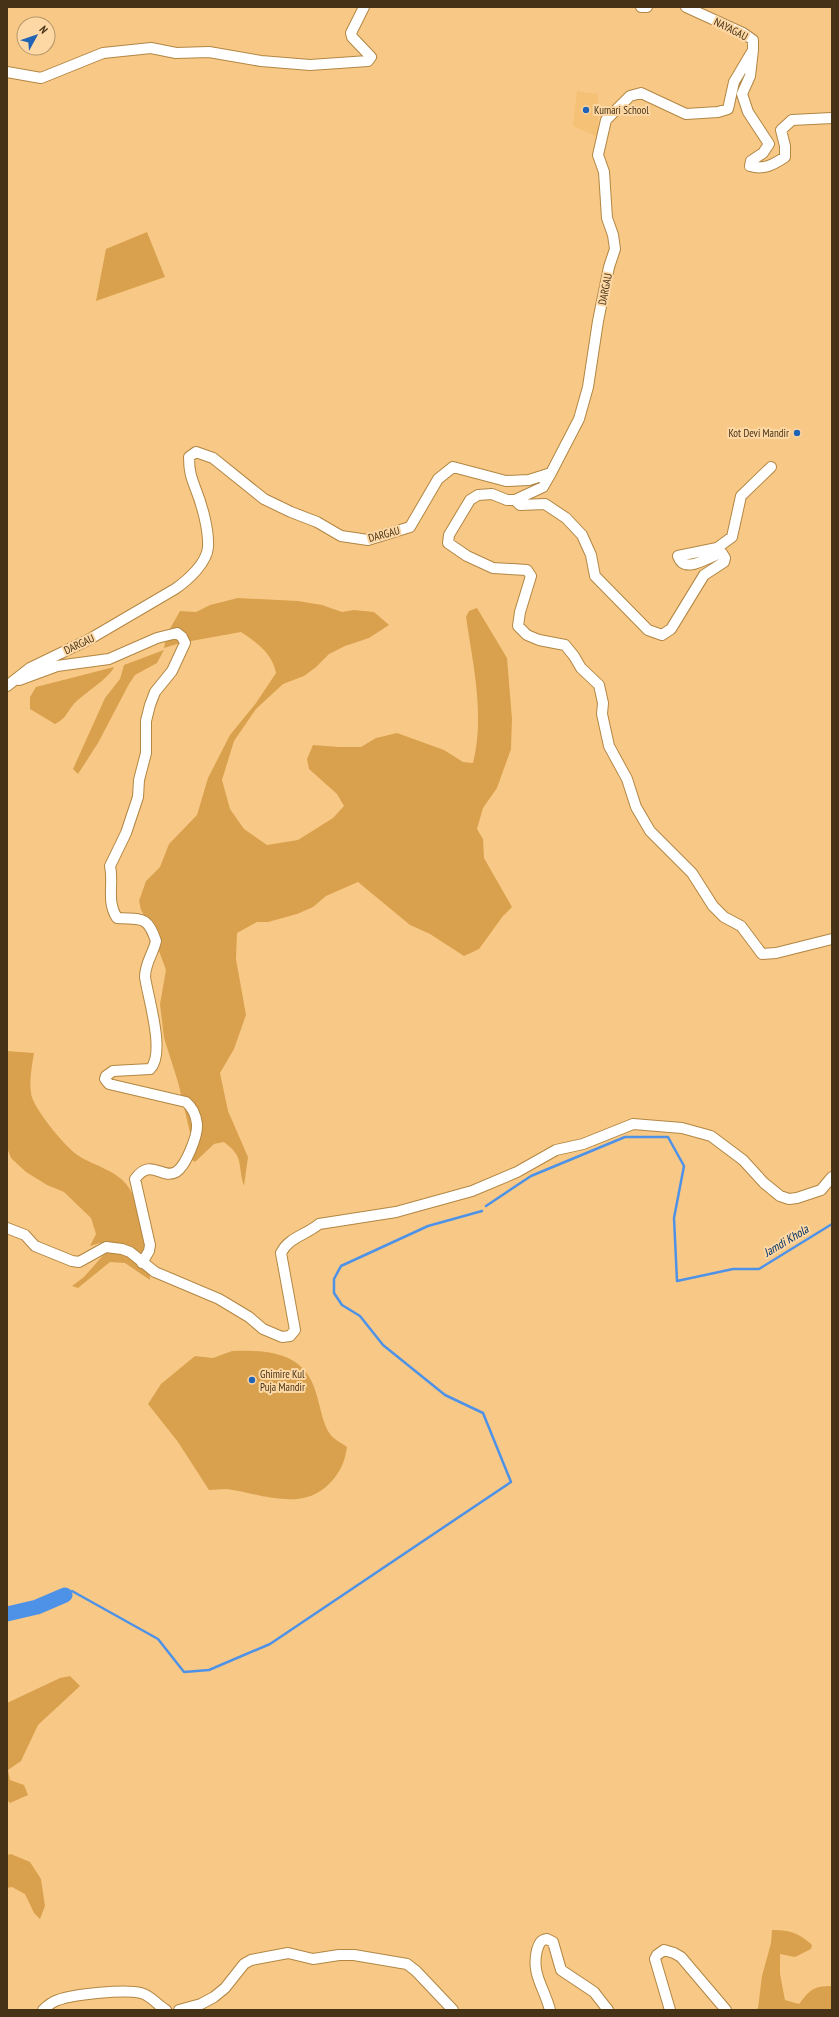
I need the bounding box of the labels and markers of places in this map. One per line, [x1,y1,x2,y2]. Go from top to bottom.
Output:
place label: Kumari School [594,103,649,117]
marker: Kumari School [581,105,591,115]
place label: Kot Devi Mandir [728,426,789,440]
marker: Kot Devi Mandir [792,428,802,438]
place label: Ghimire Kul Puja Mandir [260,1367,305,1394]
marker: Ghimire Kul Puja Mandir [247,1375,257,1385]

